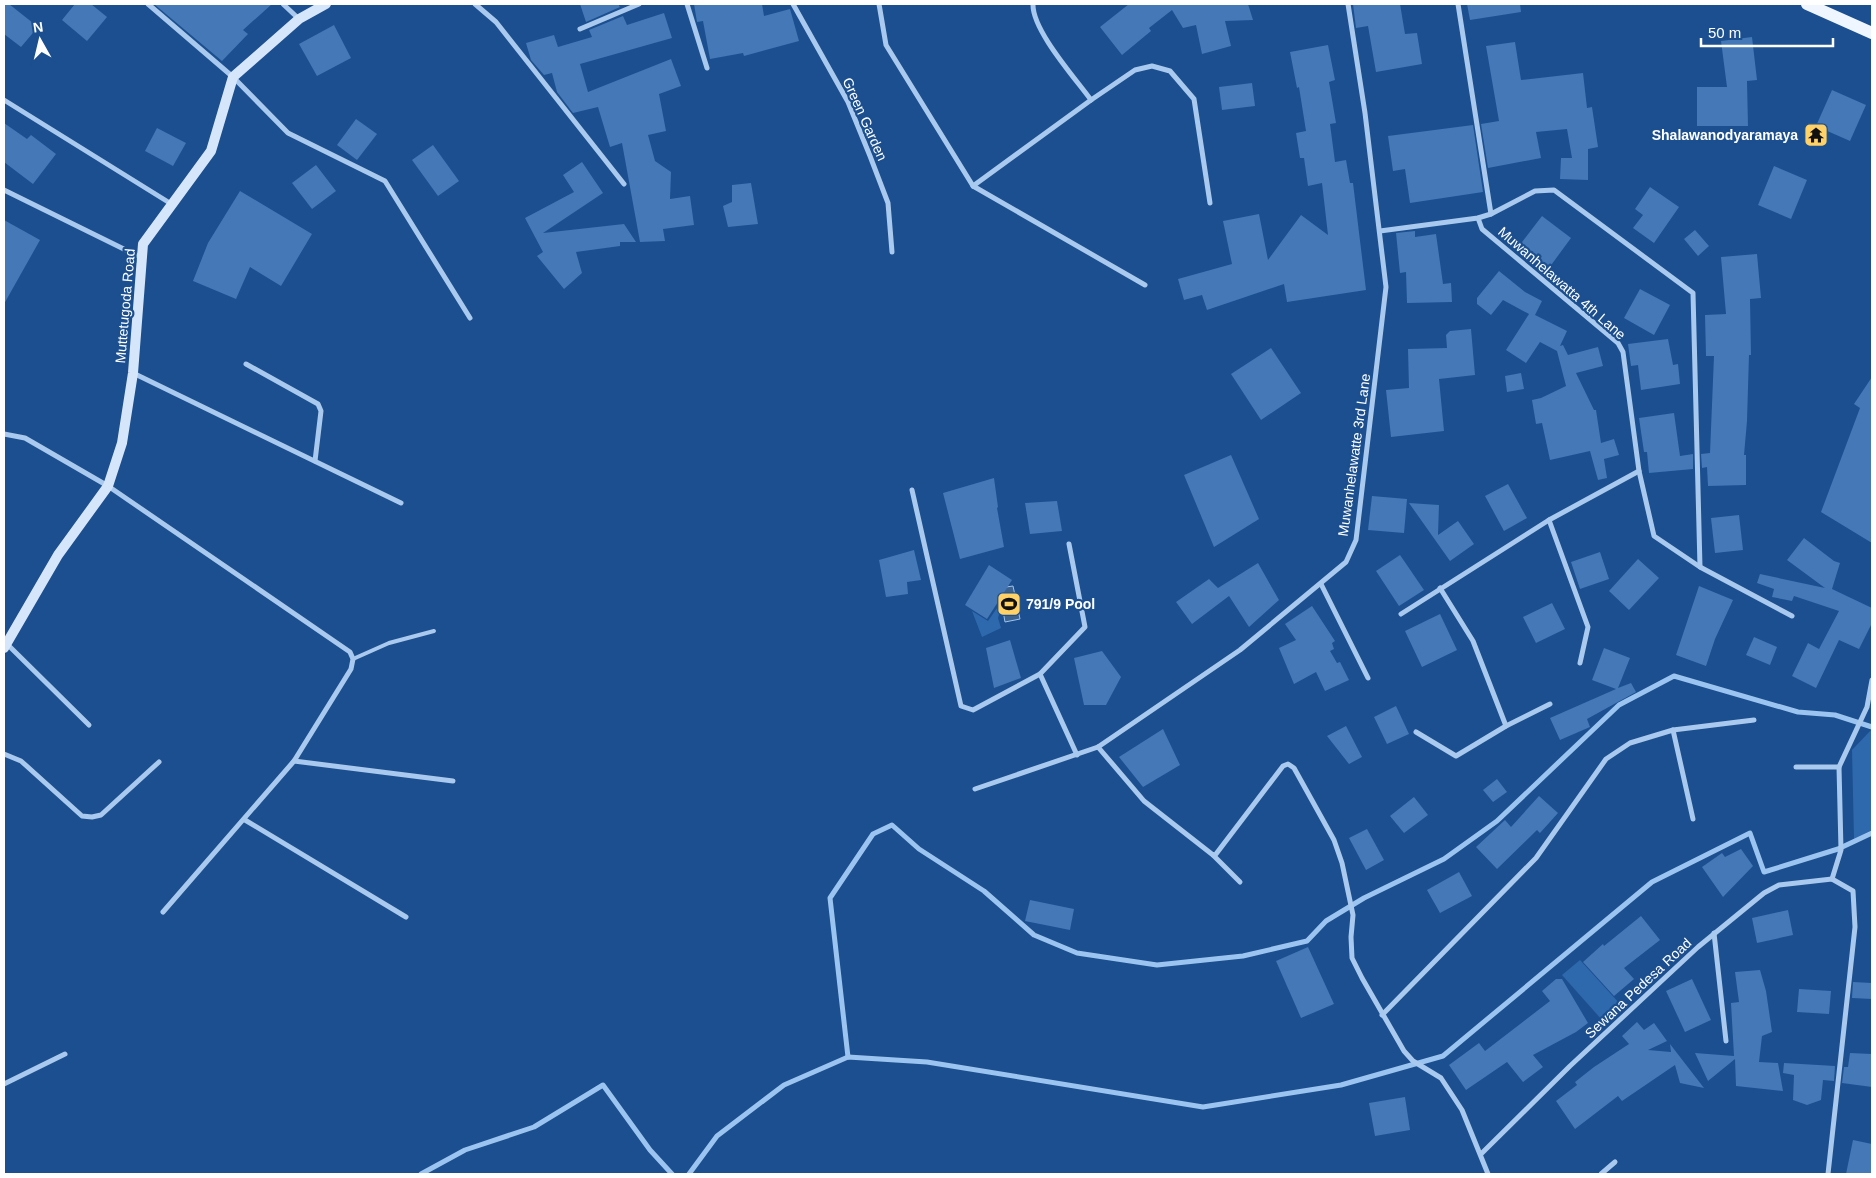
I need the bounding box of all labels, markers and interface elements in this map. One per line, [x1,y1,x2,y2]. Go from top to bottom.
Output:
north arrow [15,15,65,65]
scale bar [1701,15,1834,47]
text: N [32,18,44,36]
text: 50 m [1708,24,1741,41]
street label: Green Garden [839,75,891,163]
temple icon: Shalawanodyaramaya [1803,122,1829,148]
place label: Shalawanodyaramaya [1652,127,1798,143]
street label: Muwanhelawatta 4th Lane [1495,223,1629,343]
street label: Muttetugoda Road [112,248,138,364]
street label: Muwanhelawatte 3rd Lane [1335,372,1373,537]
sports icon: 791/9 Pool [996,591,1022,617]
place label: 791/9 Pool [1026,596,1095,612]
street label: Sewana Pedesa Road [1582,935,1694,1041]

